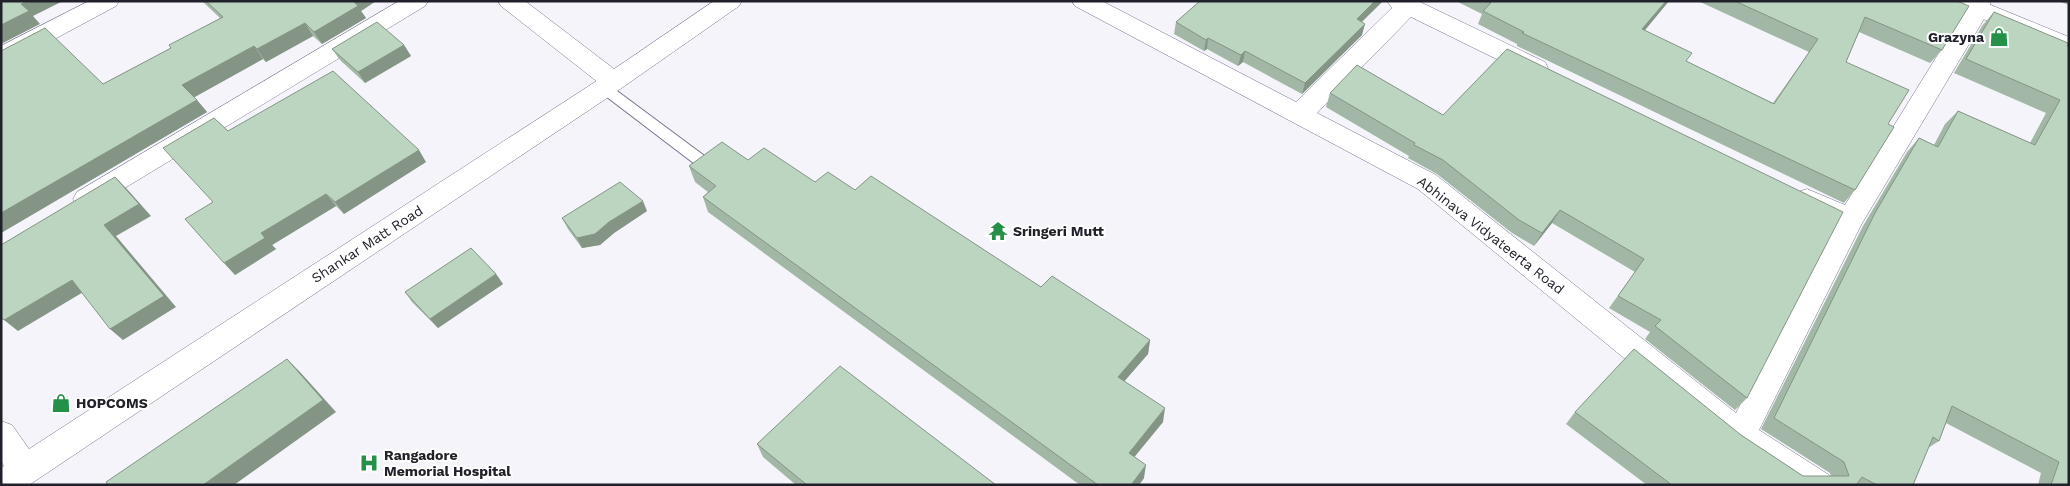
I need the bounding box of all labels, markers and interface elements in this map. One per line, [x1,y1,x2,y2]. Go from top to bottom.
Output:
shop icon: Grazyna [1988,26,2010,48]
place label: Grazyna [1928,29,1985,45]
street label: Abhinava Vidyateerta Road [1414,173,1568,297]
street label: Shankar Matt Road [308,202,426,286]
temple icon: Sringeri Mutt [987,220,1009,242]
place label: Sringeri Mutt [1013,223,1104,239]
shop icon: HOPCOMS [50,392,72,414]
place label: HOPCOMS [76,395,148,411]
place label: Rangadore Memorial Hospital [384,447,511,479]
hospital icon: Rangadore Memorial Hospital [358,452,380,474]

